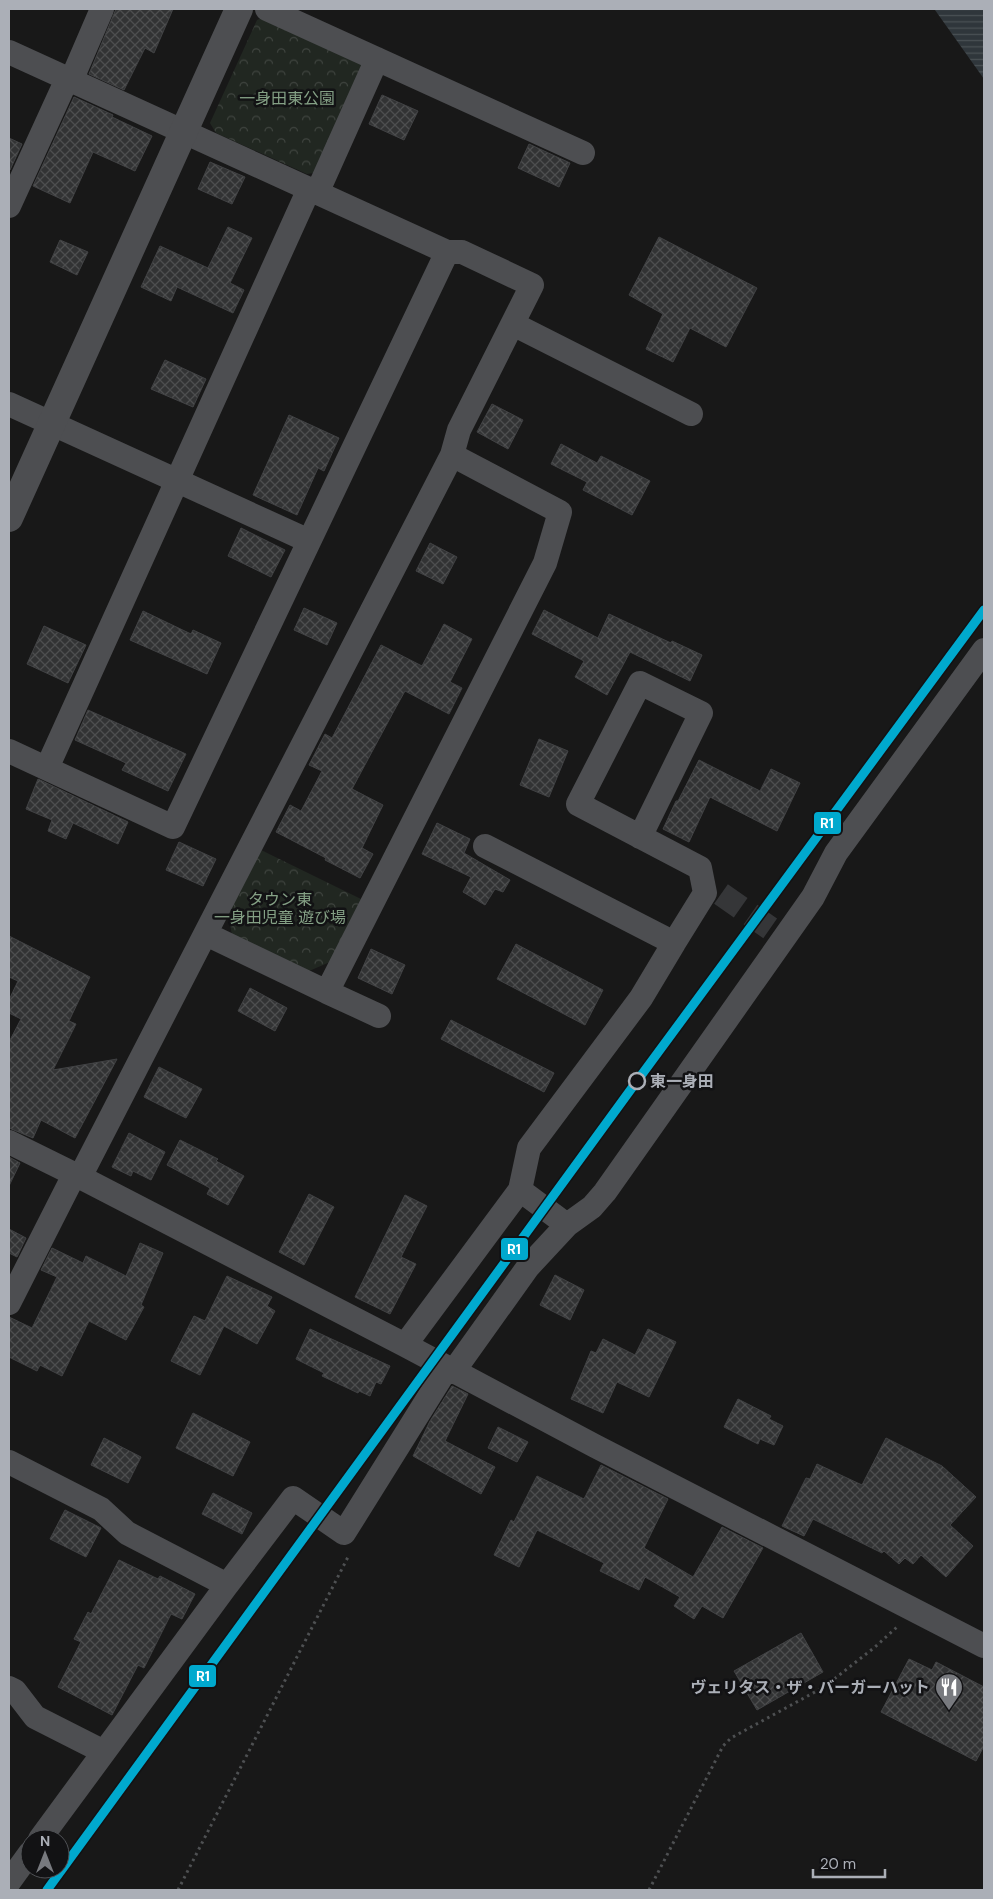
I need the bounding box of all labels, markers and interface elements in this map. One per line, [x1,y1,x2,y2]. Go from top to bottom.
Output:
park label: 一身田東公園 [239,88,335,109]
line badge: R1 [813,811,842,835]
text: R1 [820,814,834,832]
park label: タウン東 一身田児童 遊び場 [214,889,346,928]
place label: 東一身田 [650,1071,714,1092]
marker: 東一身田 [628,1072,646,1090]
line badge: R1 [500,1237,529,1261]
text: R1 [507,1240,521,1258]
line badge: R1 [188,1664,217,1688]
text: R1 [196,1667,210,1685]
restaurant icon: ヴェリタス・ザ・バーガーハット [934,1672,964,1711]
place label: ヴェリタス・ザ・バーガーハット [690,1677,930,1698]
north arrow [20,1829,70,1879]
text: N [40,1832,50,1850]
scale bar [813,1846,886,1878]
text: 20 m [820,1854,856,1874]

